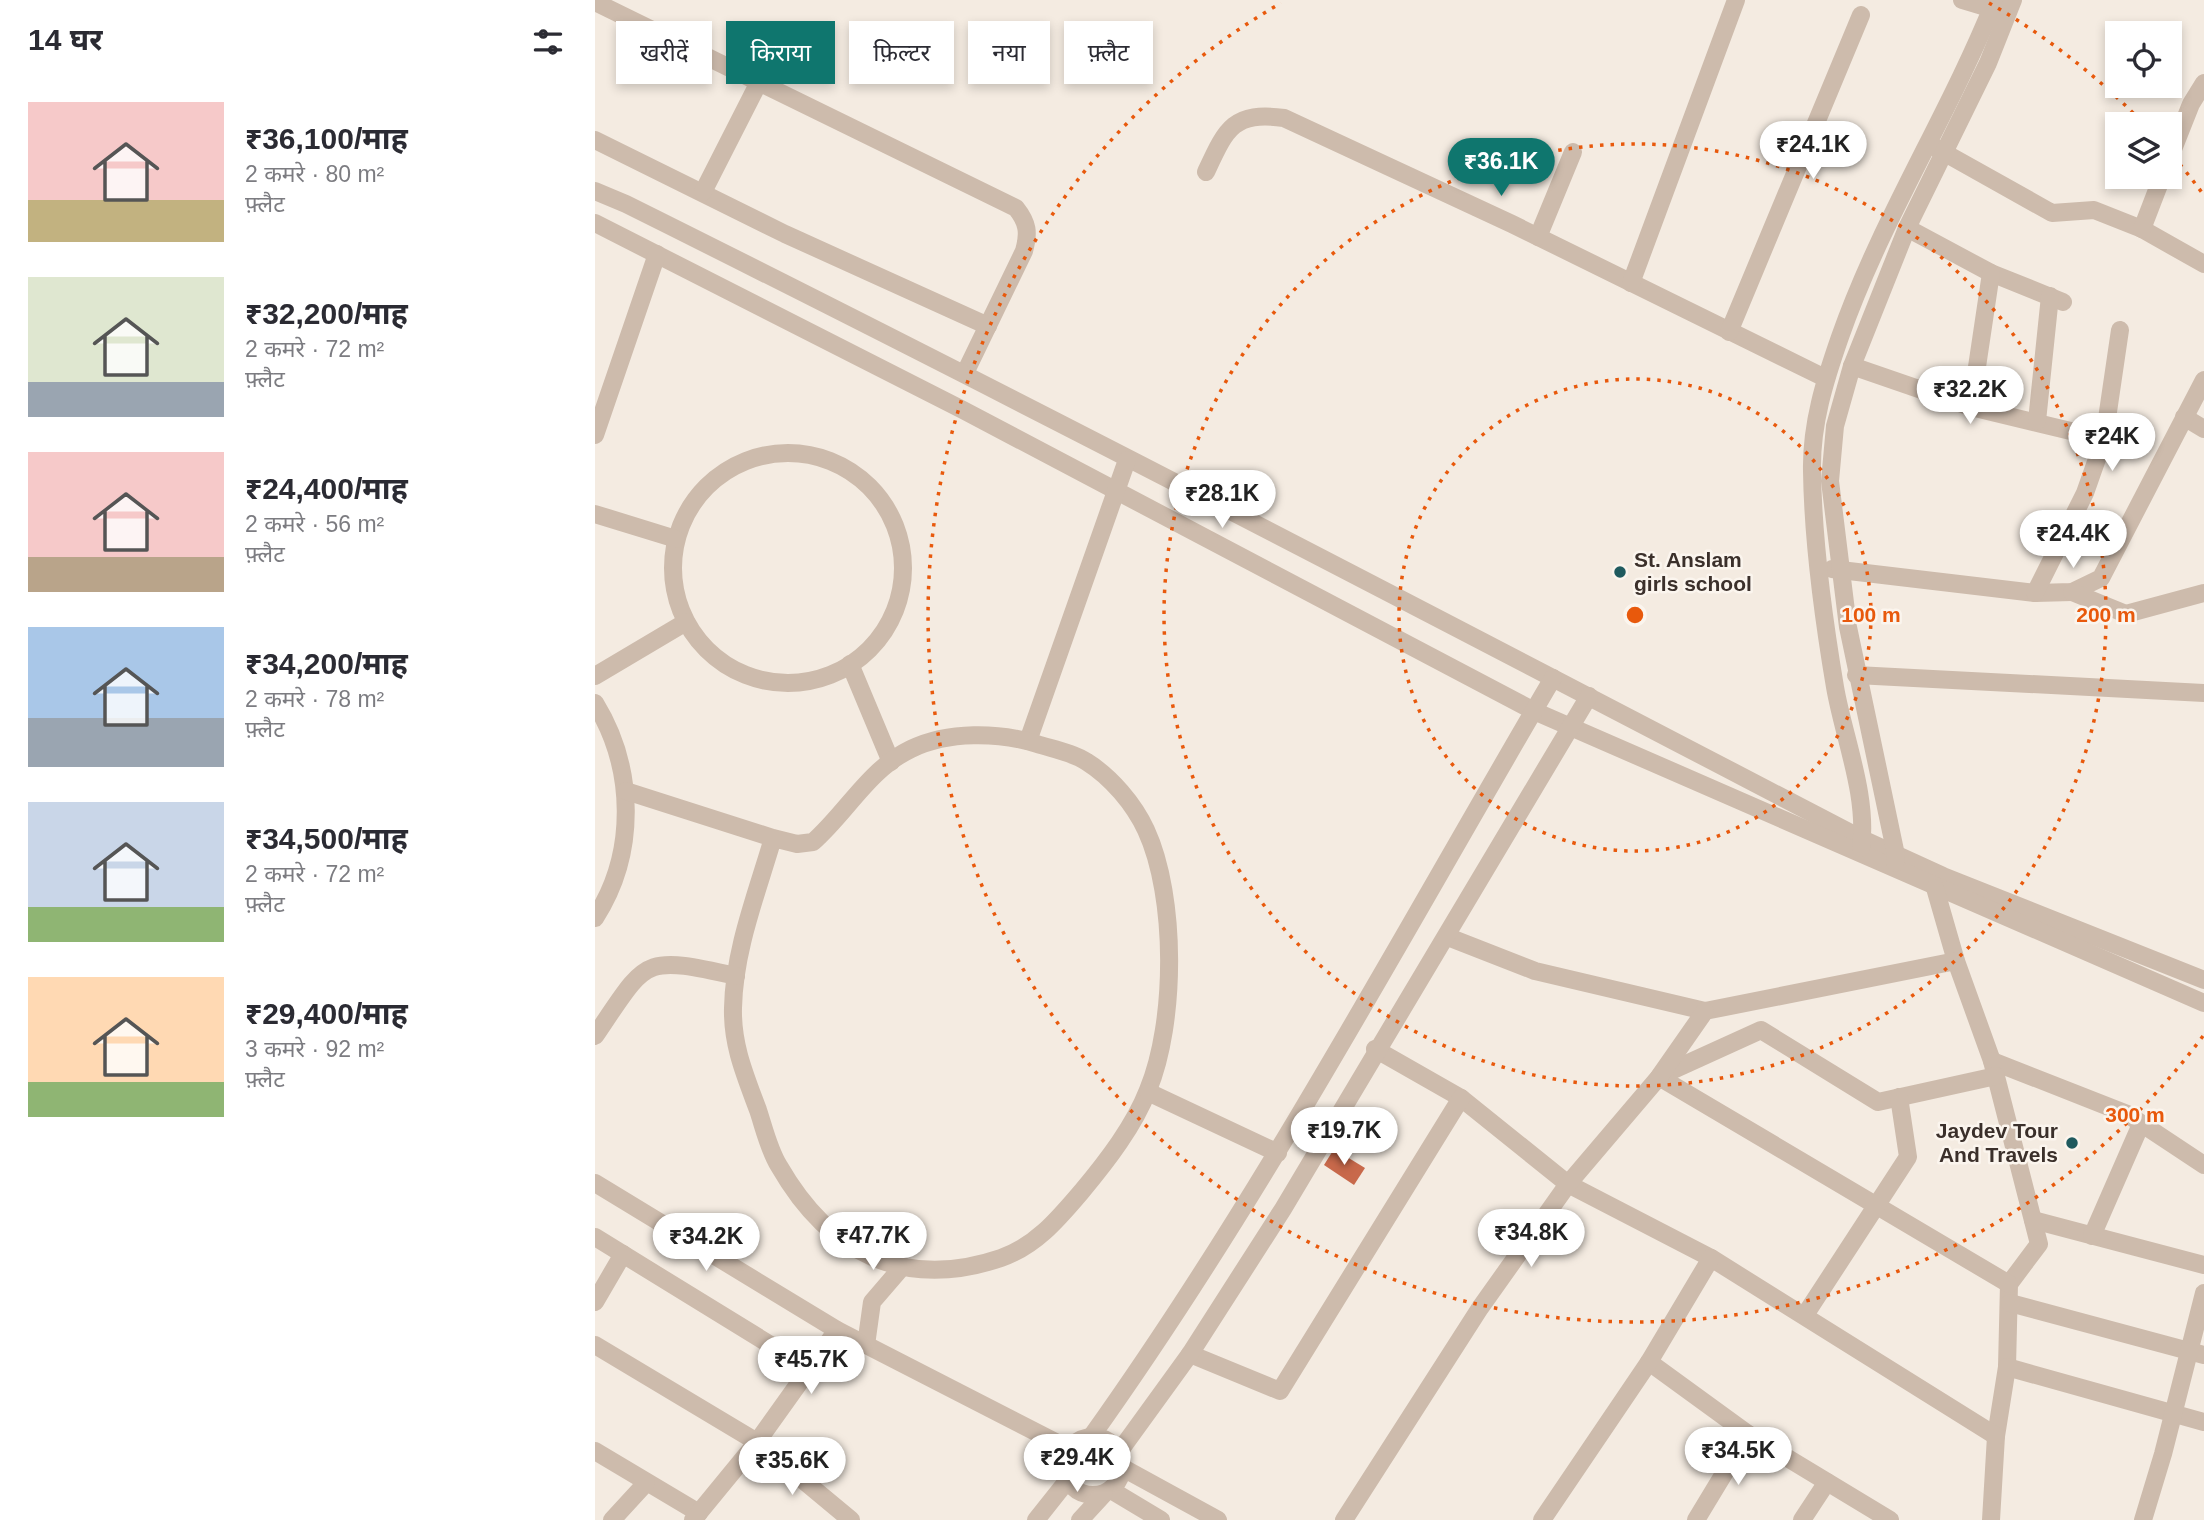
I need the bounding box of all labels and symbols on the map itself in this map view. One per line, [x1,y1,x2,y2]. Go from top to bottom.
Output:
pin: ₹24.1K [1756,122,1870,181]
pin: ₹36.1K [1444,138,1558,198]
pin: ₹32.2K [1913,366,2027,426]
pin: ₹24K [2071,414,2153,473]
pin: ₹28.1K [1165,470,1279,530]
pin: ₹24.4K [2016,510,2130,570]
place label: St. Anslam girls school [1634,548,1752,595]
marker: St. Anslam girls school [1612,564,1628,580]
centre of rings [1623,603,1647,627]
text: 100 m [1841,603,1901,626]
text: 200 m [2076,603,2136,626]
text: 300 m [2105,1103,2165,1126]
pin: ₹19.7K [1287,1108,1401,1167]
place label: Jaydev Tour And Travels [1936,1119,2058,1166]
marker: Jaydev Tour And Travels [2064,1135,2080,1151]
pin: ₹34.8K [1474,1210,1588,1269]
pin: ₹47.7K [816,1212,930,1272]
pin: ₹34.2K [649,1214,763,1273]
pin: ₹45.7K [754,1336,868,1396]
pin: ₹34.5K [1681,1428,1795,1487]
pin: ₹29.4K [1020,1434,1134,1494]
pin: ₹35.6K [735,1438,849,1497]

